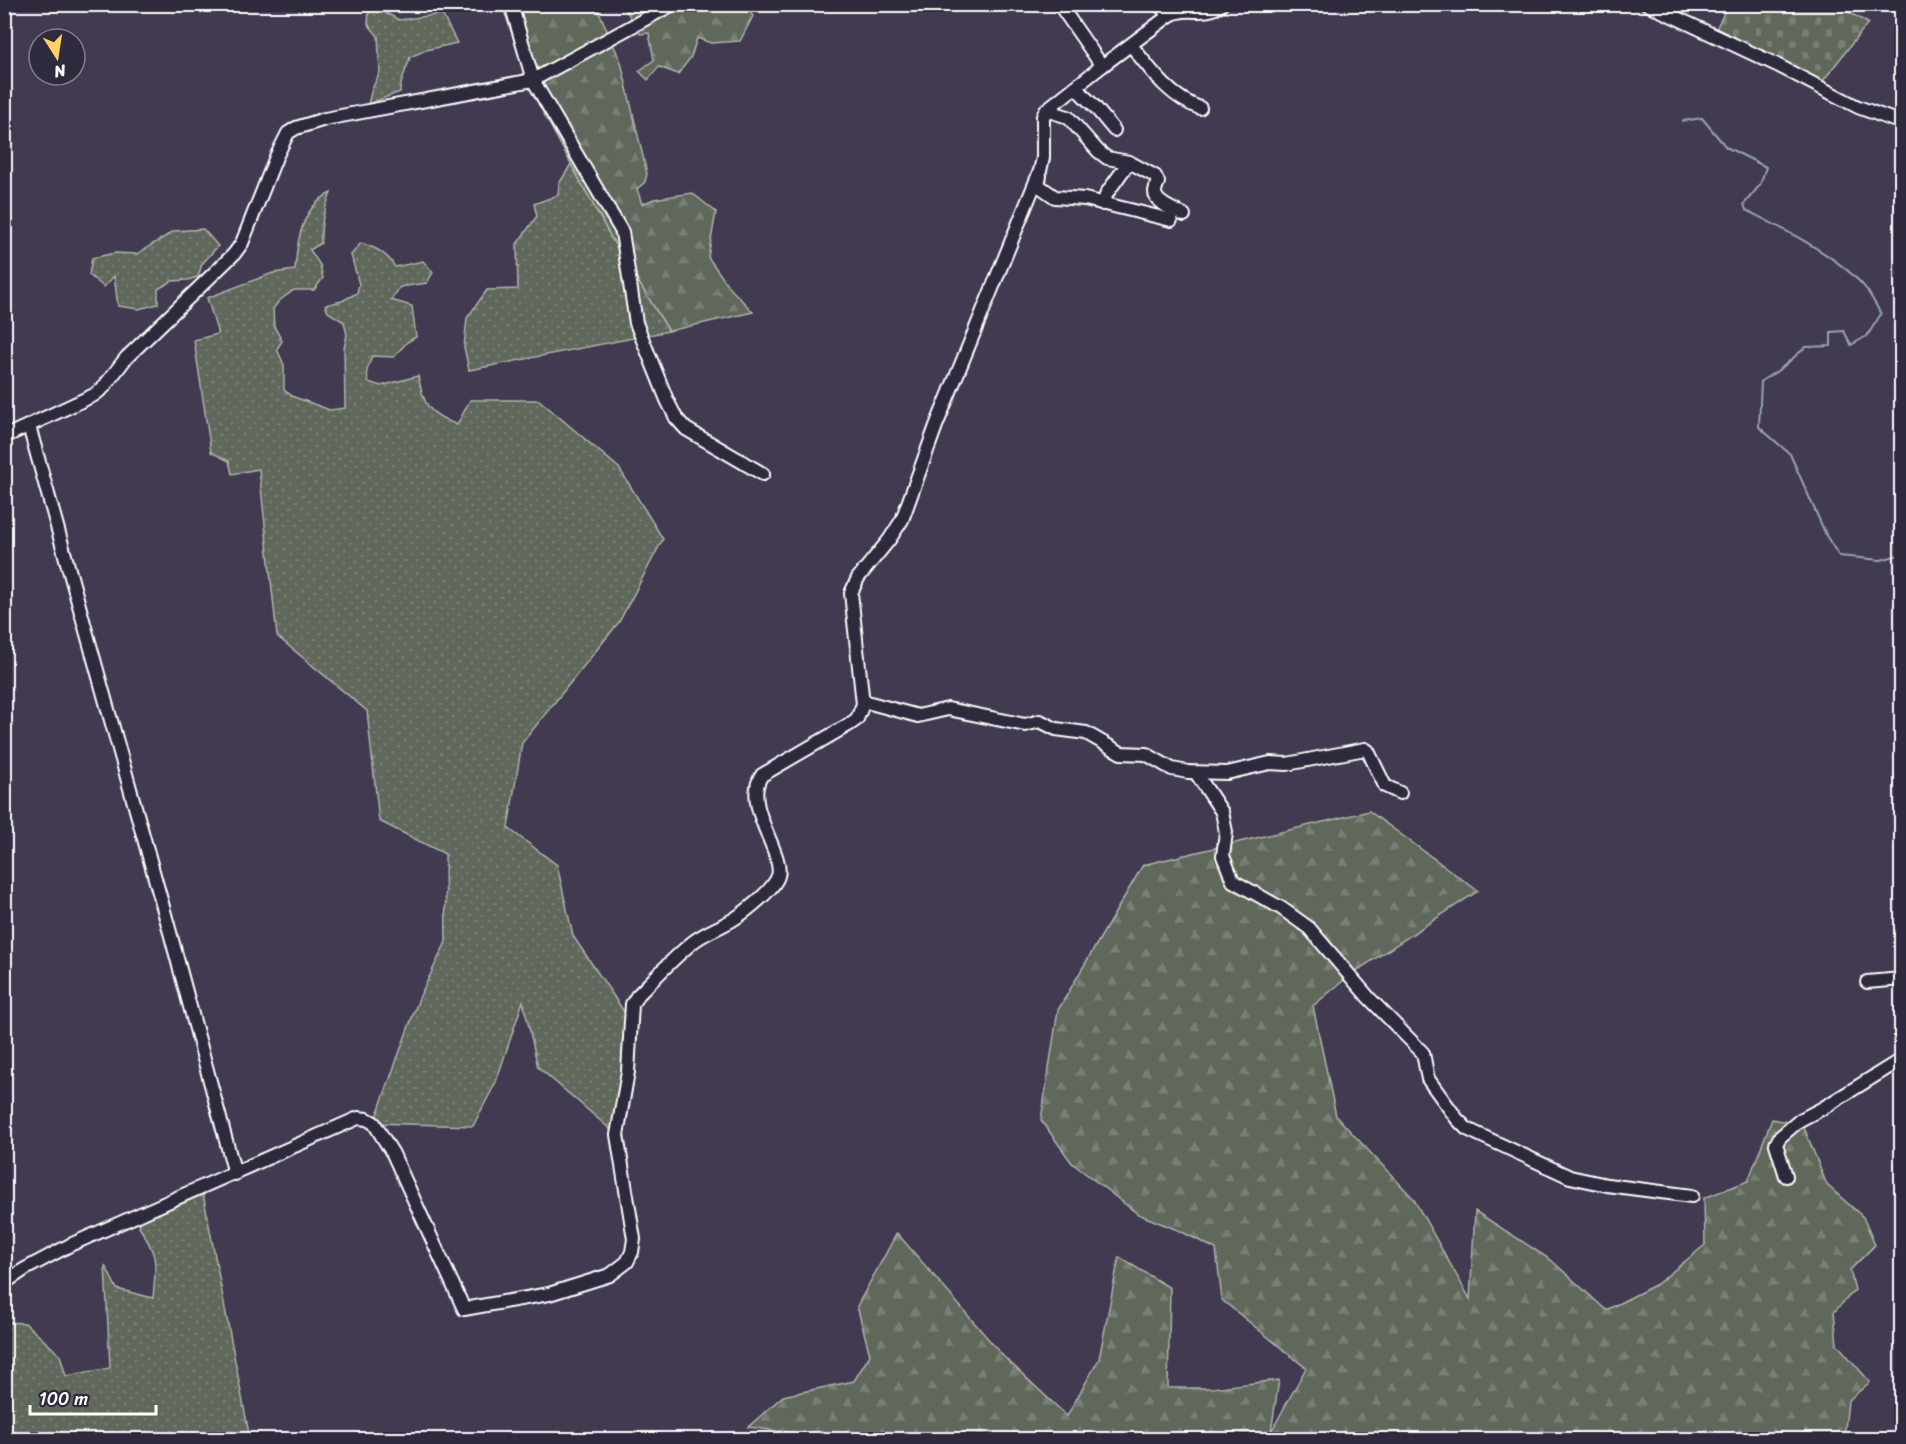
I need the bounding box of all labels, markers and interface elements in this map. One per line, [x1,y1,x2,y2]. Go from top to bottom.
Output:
north arrow [27,27,87,87]
text: N [51,56,69,87]
scale bar [30,1378,156,1416]
text: 100 m [39,1383,88,1415]

